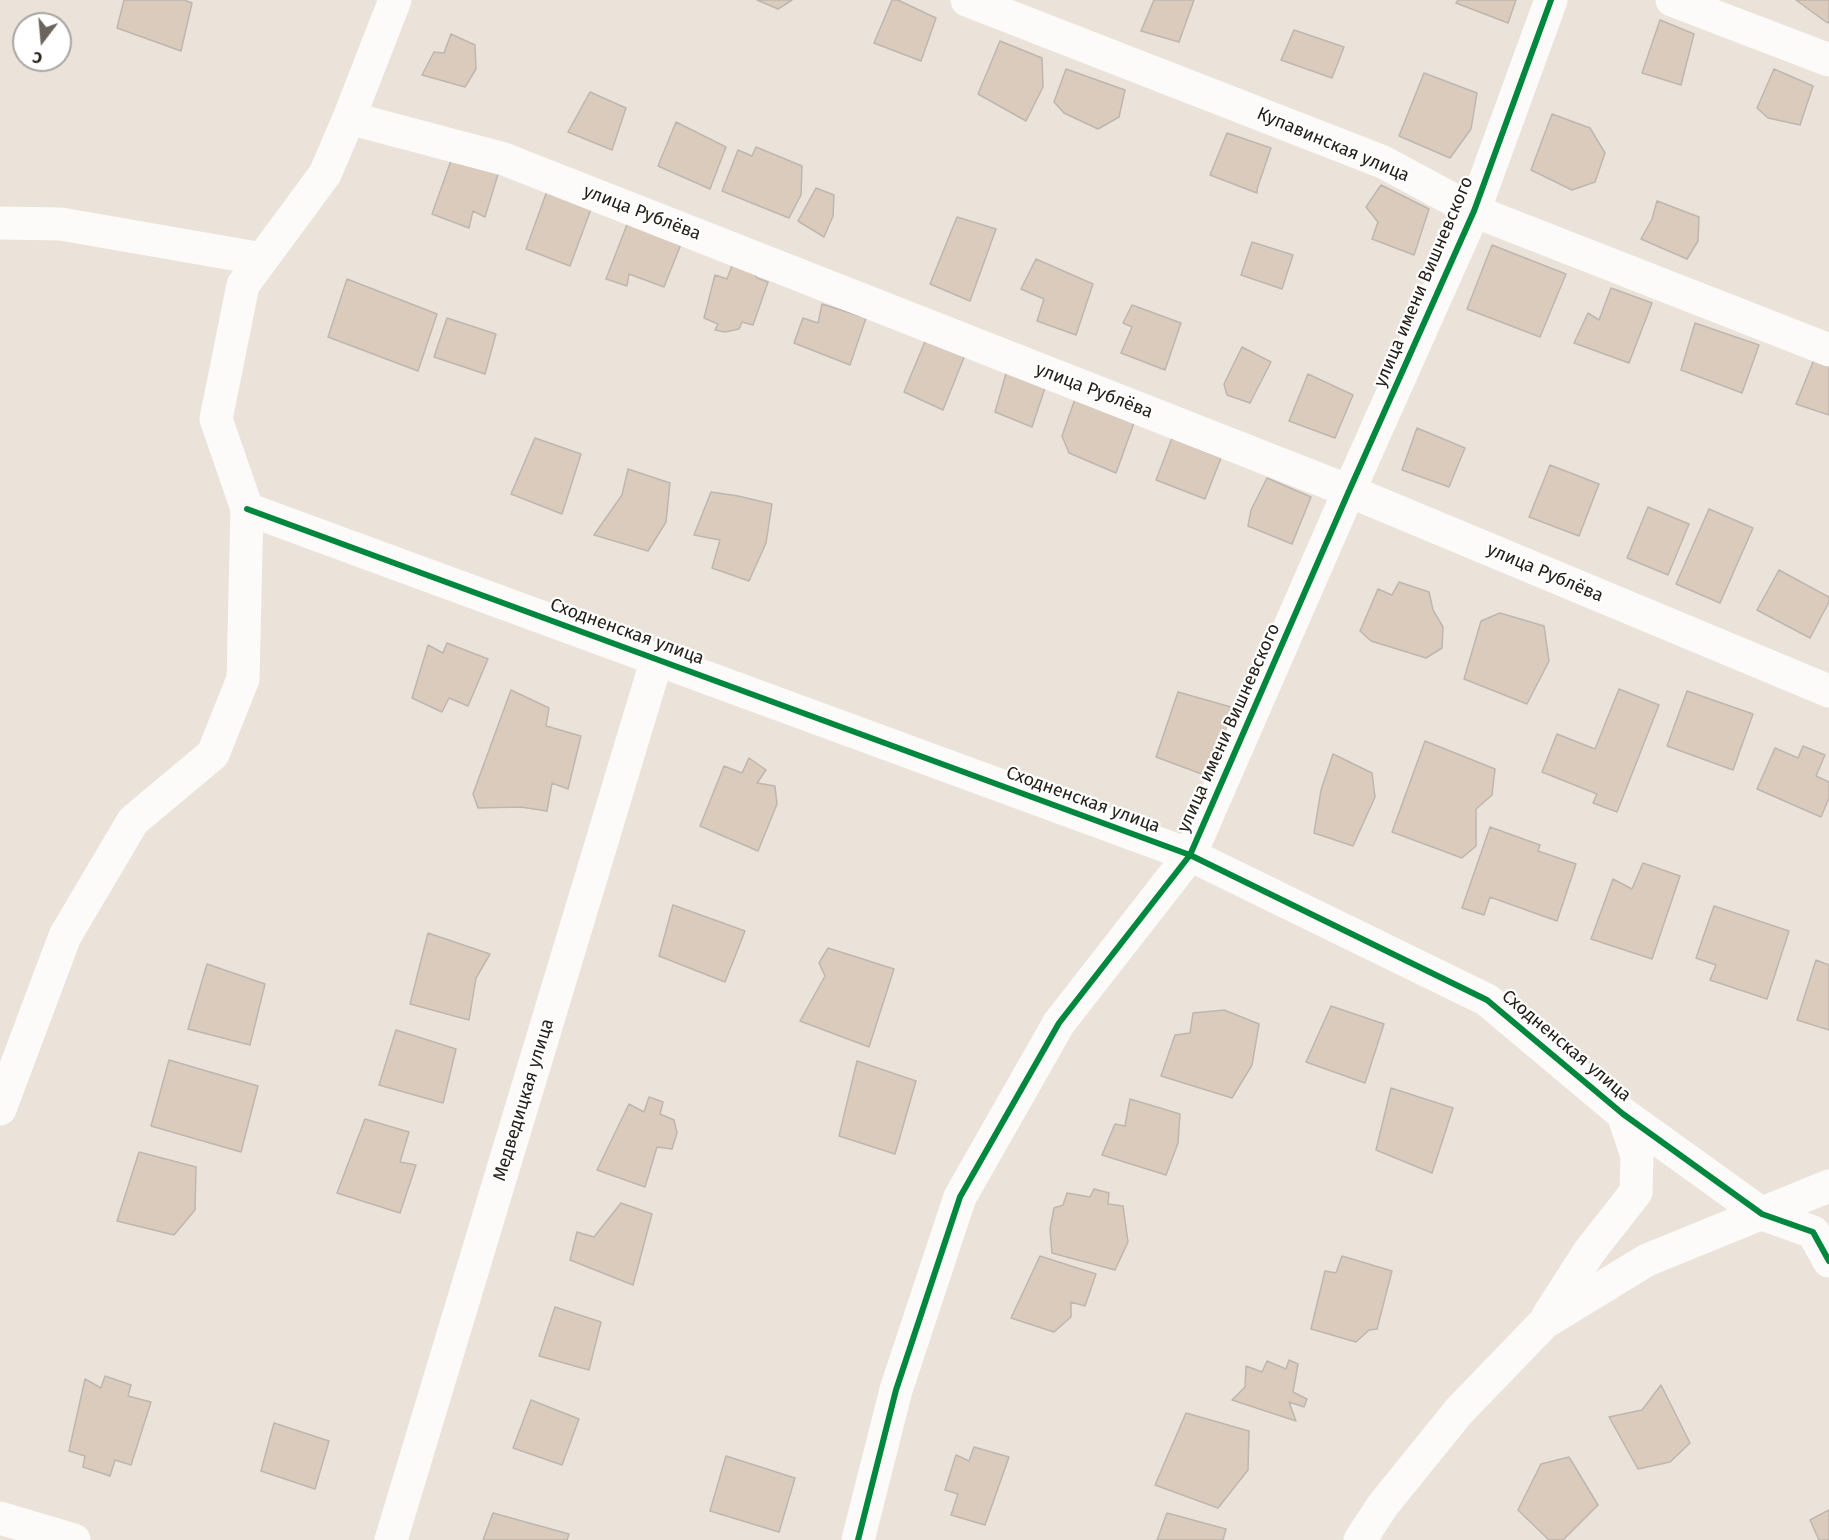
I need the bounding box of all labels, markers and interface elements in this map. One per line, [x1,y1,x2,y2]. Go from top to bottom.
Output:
north arrow [12,12,72,72]
text: С [30,47,45,68]
street label: Купавинская улица [1253,103,1413,187]
street label: улица имени Вишневского [1370,174,1478,390]
street label: улица Рублёва [580,181,704,245]
street label: улица Рублёва [1032,359,1156,423]
street label: улица Рублёва [1484,539,1606,607]
street label: Сходненская улица [547,594,707,670]
street label: улица имени Вишневского [1173,620,1285,836]
street label: Сходненская улица [1003,762,1163,838]
street label: Сходненская улица [1497,986,1635,1106]
street label: Медведицкая улица [489,1016,559,1184]

